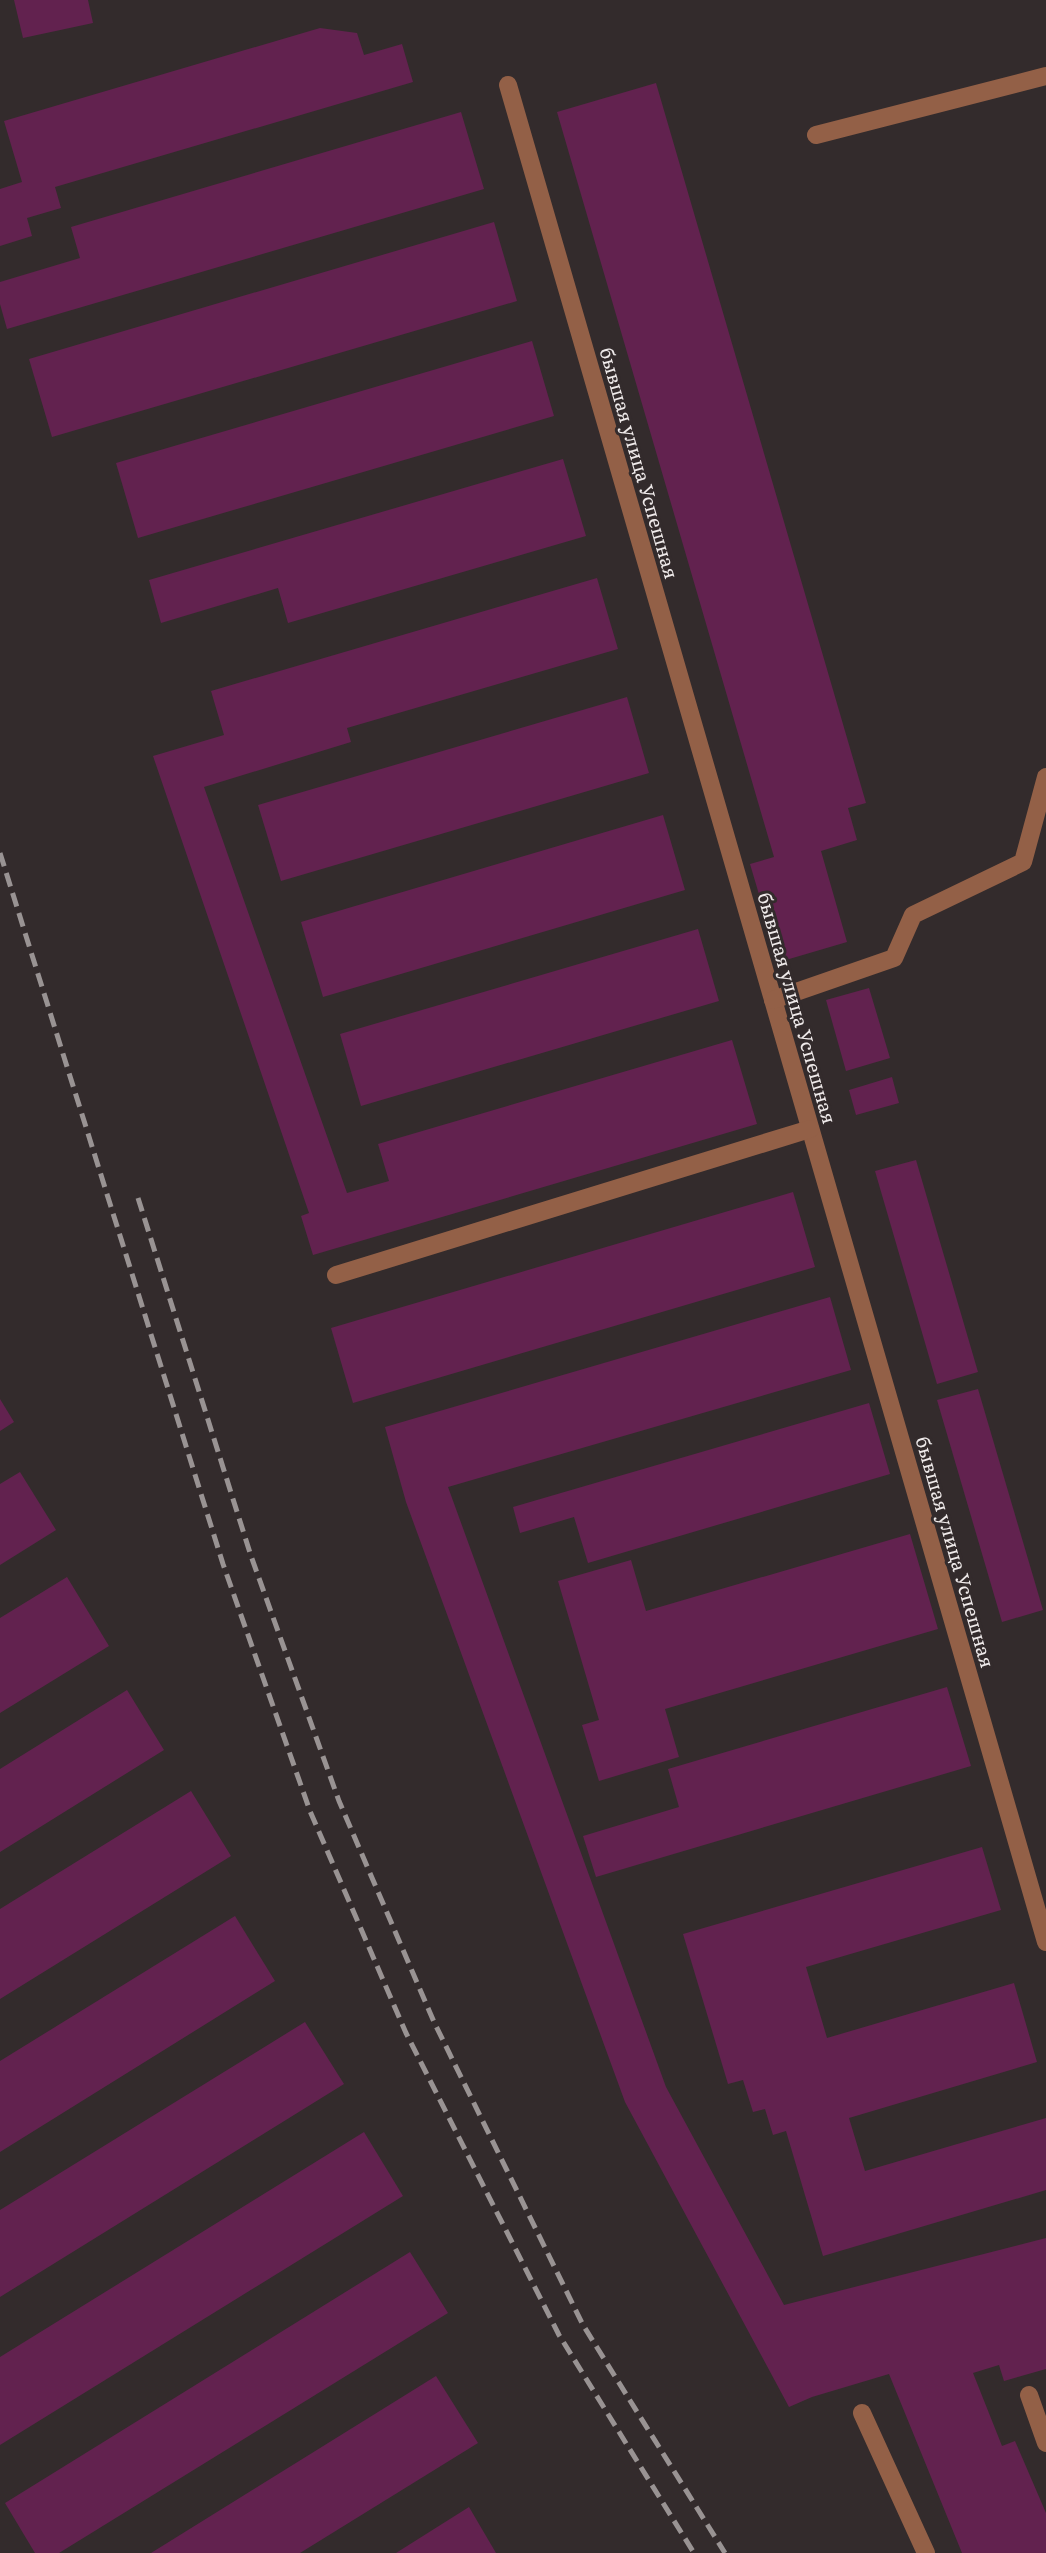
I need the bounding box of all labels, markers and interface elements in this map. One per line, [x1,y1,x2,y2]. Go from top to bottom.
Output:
street label: бывшая улица Успешная [593,344,686,582]
street label: бывшая улица Успешная [751,889,844,1127]
street label: бывшая улица Успешная [909,1433,1002,1671]

